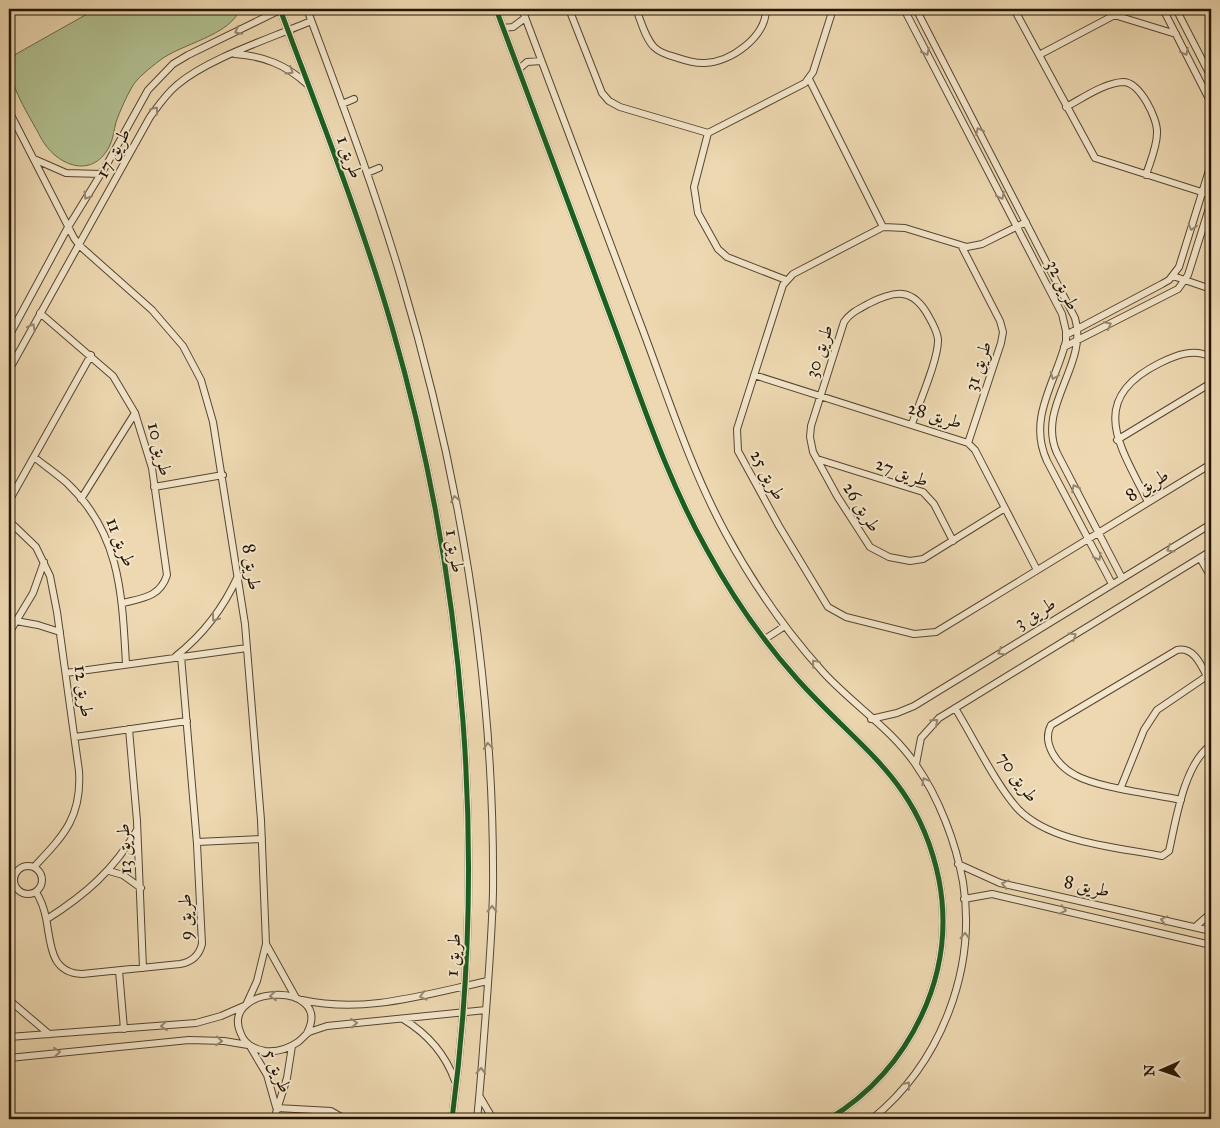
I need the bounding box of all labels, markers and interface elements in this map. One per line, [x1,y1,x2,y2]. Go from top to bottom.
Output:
one-way arrow [235,25,244,35]
one-way arrow [920,47,930,56]
one-way arrow [1179,47,1189,56]
one-way arrow [285,64,294,74]
one-way arrow [149,106,158,116]
street label: طريق 17 [91,124,136,182]
one-way arrow [975,128,985,137]
street label: طريق 1 [331,133,368,182]
one-way arrow [83,191,93,200]
one-way arrow [995,191,1005,200]
one-way arrow [1187,223,1197,231]
street label: طريق 32 [1041,256,1084,314]
one-way arrow [1103,321,1112,331]
street label: طريق 30 [800,322,839,381]
one-way arrow [26,323,36,332]
street label: طريق 31 [960,338,997,394]
one-way arrow [1050,371,1060,380]
street label: طريق 28 [905,396,965,435]
street label: طريق 10 [142,420,177,478]
street label: طريق 25 [744,446,791,504]
street label: طريق 27 [872,452,932,493]
street label: طريق 8 [1121,464,1173,507]
street label: طريق 26 [837,478,886,537]
one-way arrow [1071,485,1081,494]
one-way arrow [451,494,461,503]
street label: طريق 11 [100,514,141,570]
street label: طريق 1 [440,528,469,575]
street label: طريق 8 [237,542,266,592]
one-way arrow [1166,543,1175,552]
one-way arrow [1092,552,1102,561]
street label: طريق 3 [1010,592,1060,635]
one-way arrow [212,612,221,622]
one-way arrow [1067,632,1076,642]
one-way arrow [998,646,1007,655]
one-way arrow [811,659,820,668]
street label: طريق 12 [68,663,99,719]
one-way arrow [930,719,939,728]
one-way arrow [482,742,493,750]
street label: طريق 70 [992,748,1044,807]
one-way arrow [921,777,931,786]
street label: طريق 13 [112,823,137,875]
street label: طريق 8 [1062,870,1112,903]
one-way arrow [1001,879,1010,890]
street label: طريق 9 [174,894,197,940]
one-way arrow [487,904,497,912]
one-way arrow [1059,904,1068,915]
one-way arrow [1159,915,1168,926]
street label: طريق 1 [440,932,467,978]
one-way arrow [960,932,970,940]
one-way arrow [269,990,277,1001]
one-way arrow [419,990,428,1001]
one-way arrow [351,1018,359,1029]
one-way arrow [160,1020,168,1031]
one-way arrow [215,1035,223,1046]
street label: طريق 5 [258,1046,297,1096]
north arrow [1138,1046,1188,1096]
one-way arrow [53,1047,61,1058]
text: N [1141,1064,1158,1077]
one-way arrow [476,1067,487,1075]
one-way arrow [901,1082,909,1091]

